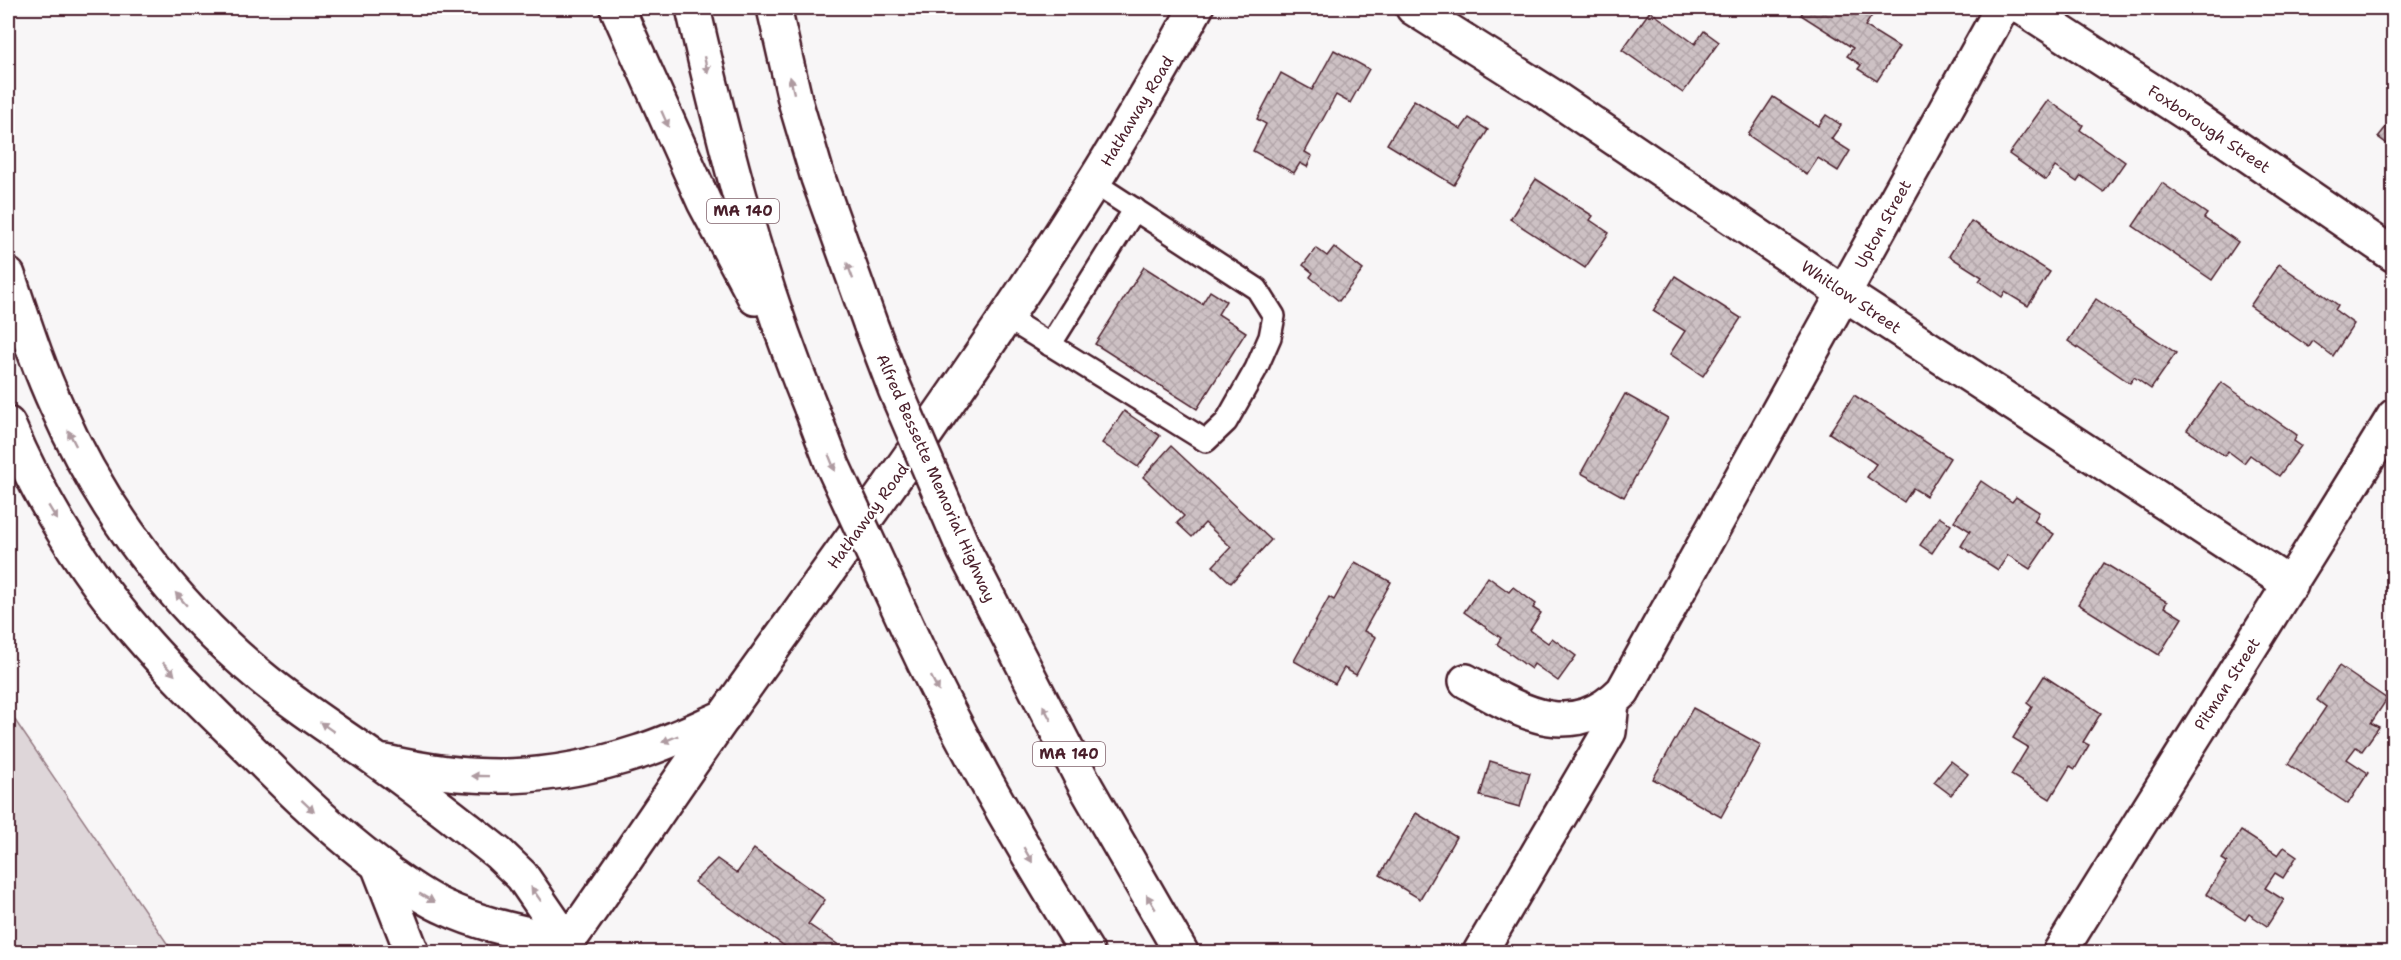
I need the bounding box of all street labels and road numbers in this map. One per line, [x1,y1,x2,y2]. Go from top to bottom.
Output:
street label: Hathaway Road [1096,52,1178,170]
street label: Foxborough Street [2144,80,2274,178]
street label: Upton Street [1850,176,1916,272]
road number: MA 140 [707,199,779,223]
street label: Whitlow Street [1797,256,1905,338]
street label: Alfred Bessette Memorial Highway [872,351,1000,605]
street label: Hathaway Road [823,459,913,573]
street label: Pitman Street [2189,634,2265,734]
road number: MA 140 [1033,742,1105,766]

